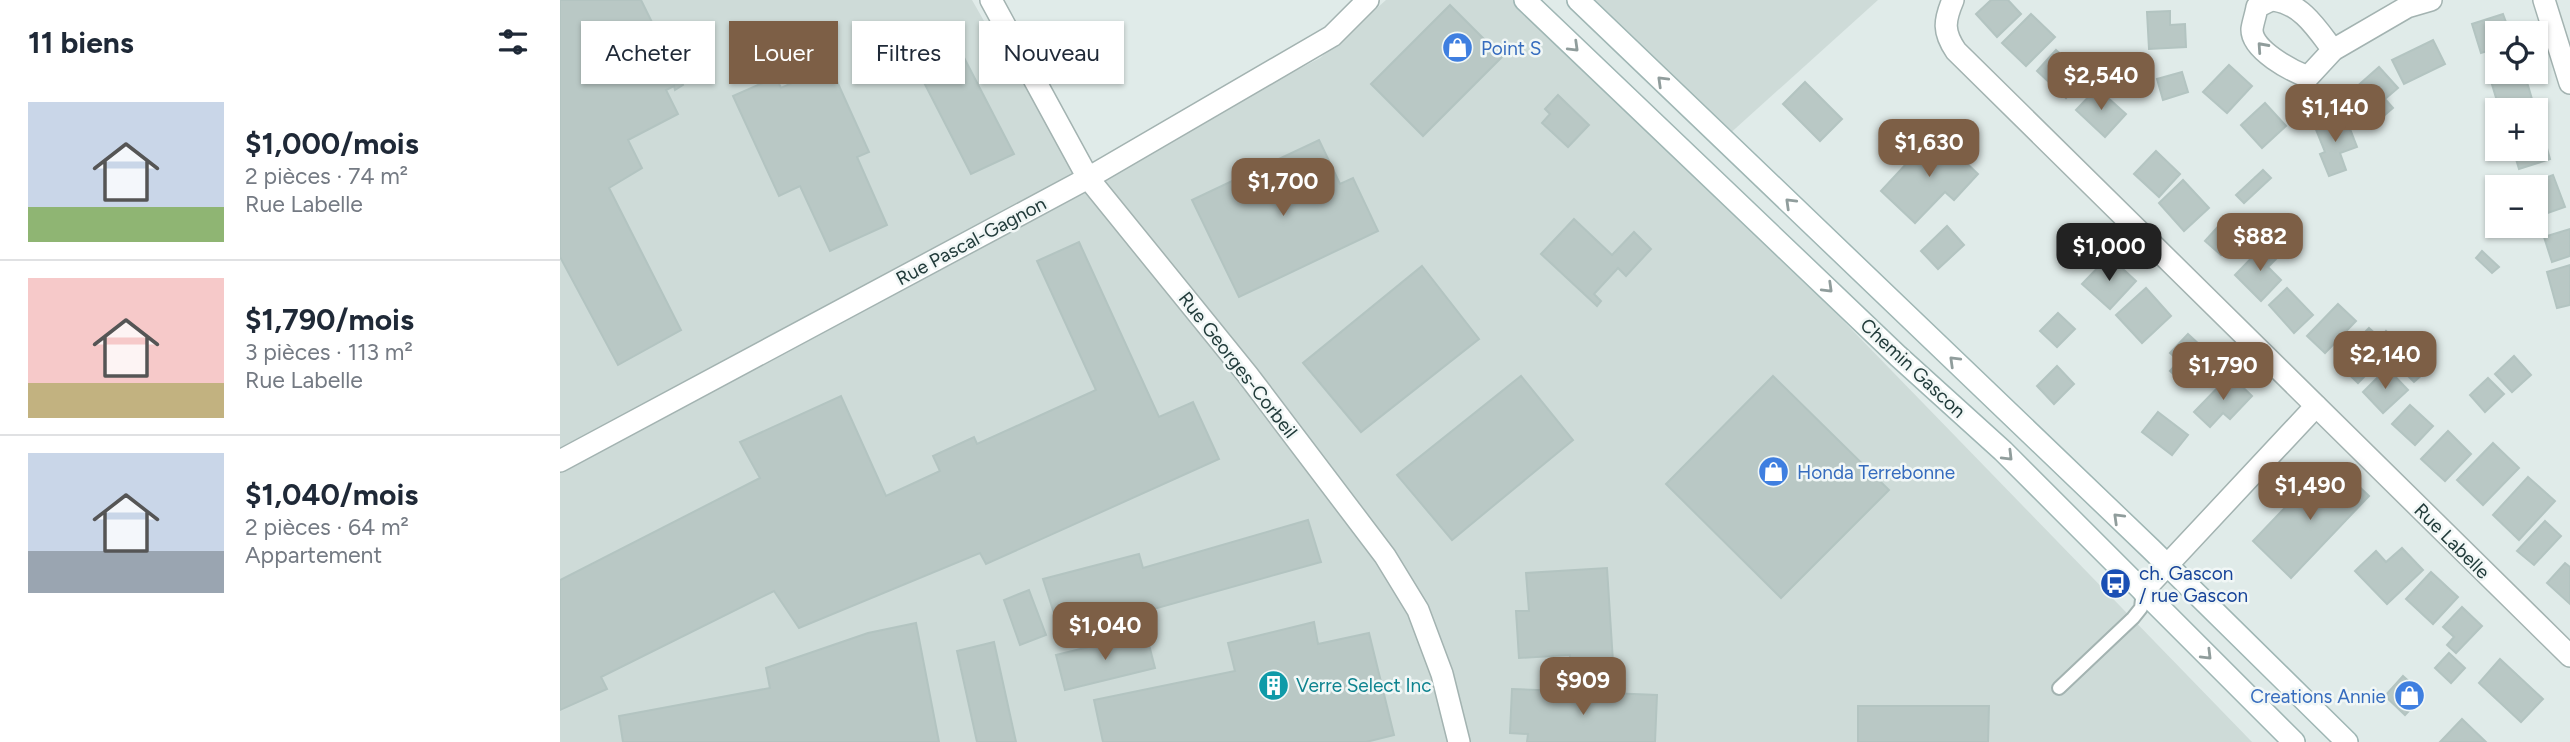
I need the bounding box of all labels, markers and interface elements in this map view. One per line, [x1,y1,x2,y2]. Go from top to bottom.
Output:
chip: Acheter [581,21,715,84]
chip: Louer [729,21,838,84]
chip: Filtres [852,21,965,84]
chip: Nouveau [979,21,1124,84]
map controls [2485,21,2548,238]
button: locate [2485,21,2548,84]
icon: filters [494,23,532,61]
text: 11 biens [28,24,134,61]
shop icon: Point S [1441,31,1475,65]
place label: Point S [1481,37,1541,60]
one-way arrow [1566,39,1579,52]
one-way arrow [2258,42,2271,55]
pin: $2,540 [2044,52,2158,112]
text: $2,540 [2064,61,2138,89]
one-way arrow [1658,76,1671,89]
pin: $1,140 [2278,85,2392,144]
text: $1,140 [2301,93,2369,121]
button: + [2485,98,2548,161]
pin: $1,630 [1872,120,1986,179]
text: $1,000/mois [245,125,419,162]
text: $1,630 [1894,128,1964,156]
icon: home [84,130,168,214]
pin: $1,700 [1226,158,1340,218]
text: 2 pièces · 74 m² [245,162,408,190]
text: $1,700 [1248,167,1318,195]
button: − [2485,175,2548,238]
text: Rue Labelle [245,190,363,218]
street label: Rue Pascal-Gagnon [892,192,1050,290]
one-way arrow [1785,199,1798,212]
pin: $882 [2219,214,2301,273]
text: $882 [2233,222,2287,250]
pin: $1,000 [2052,224,2166,283]
text: $1,000 [2072,232,2146,260]
one-way arrow [1820,280,1833,293]
street label: Rue Georges-Corbeil [1174,287,1302,443]
text: $1,790/mois [245,301,414,338]
icon: home [84,306,168,390]
street label: Chemin Gascon [1856,313,1970,423]
pin: $2,140 [2328,332,2442,391]
text: 3 pièces · 113 m² [245,338,413,366]
text: $2,140 [2349,340,2421,368]
pin: $1,790 [2166,342,2280,402]
text: $1,790 [2188,351,2258,379]
one-way arrow [1949,356,1962,369]
text: Rue Labelle [245,366,363,394]
one-way arrow [2000,448,2012,460]
shop icon: Honda Terrebonne [1757,455,1791,489]
place label: Honda Terrebonne [1797,461,1955,484]
pin: $1,490 [2253,462,2367,522]
text: $1,490 [2274,471,2346,499]
text: $1,040/mois [245,476,418,513]
icon: home [84,481,168,565]
street label: Rue Labelle [2409,498,2495,584]
text: 2 pièces · 64 m² [245,513,409,541]
one-way arrow [2114,514,2127,526]
text: Appartement [245,541,382,569]
place label: ch. Gascon / rue Gascon [2139,562,2248,607]
bus stop icon: ch. Gascon / rue Gascon [2099,567,2133,601]
pin: $1,040 [1048,602,1162,662]
text: $1,040 [1069,611,1141,639]
one-way arrow [2198,646,2211,659]
pin: $909 [1542,658,1624,717]
text: $909 [1556,666,1610,694]
building icon: Verre Select Inc [1256,668,1290,702]
place label: Verre Select Inc [1296,674,1431,697]
shop icon: Creations Annie [2392,679,2426,713]
place label: Creations Annie [2250,685,2386,708]

